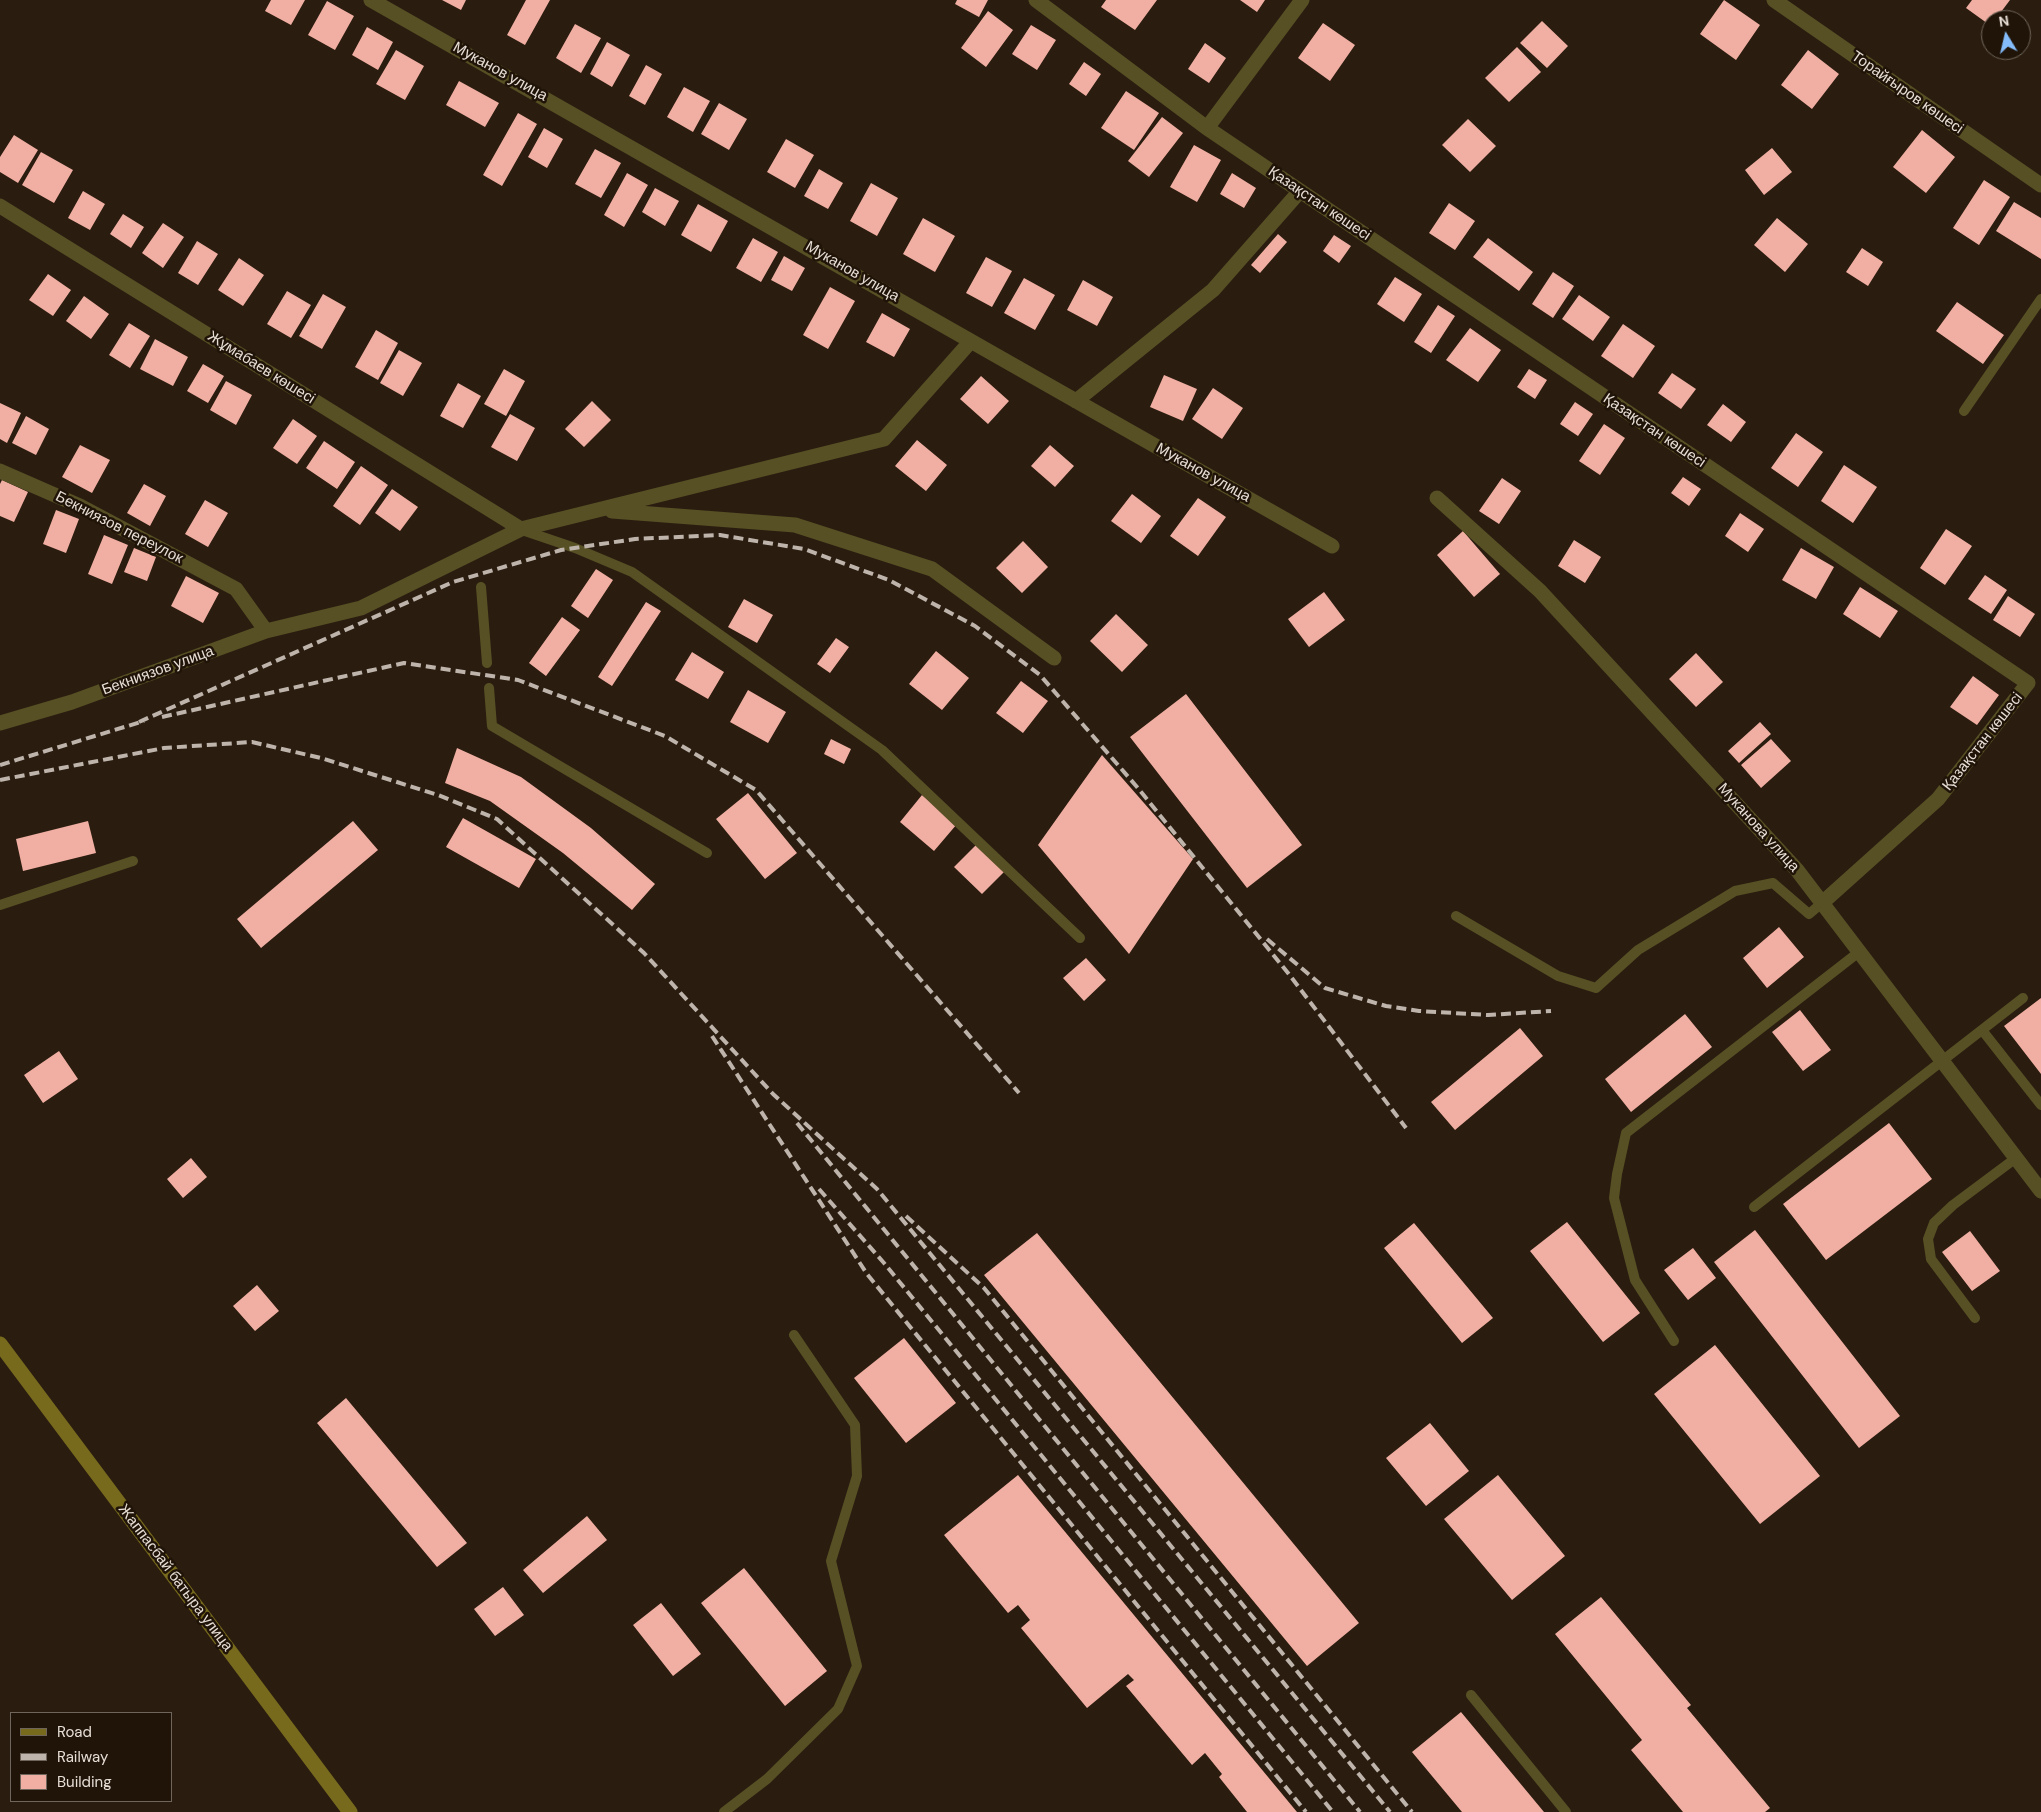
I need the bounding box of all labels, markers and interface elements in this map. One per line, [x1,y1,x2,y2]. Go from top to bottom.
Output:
north arrow [1981,10,2031,60]
text: N [1997,11,2010,31]
street label: Муканов улица [450,39,550,105]
street label: Торайғыров көшесі [1848,48,1966,138]
street label: Қазақстан көшесі [1264,163,1374,245]
street label: Муканов улица [802,238,902,306]
street label: Жұмабаев көшесі [204,328,318,408]
street label: Қазақстан көшесі [1599,390,1709,472]
street label: Муканов улица [1153,440,1253,506]
street label: Бекниязов переулок [52,488,186,568]
street label: Бекниязов улица [100,642,216,700]
street label: Қазақстан көшесі [1939,689,2027,795]
street label: Муканова улица [1713,780,1803,876]
street label: Жаппасбай батыра улица [114,1501,236,1655]
legend [10,1712,172,1802]
text: Road [57,1722,92,1742]
text: Railway [57,1747,108,1767]
text: Building [57,1772,112,1792]

